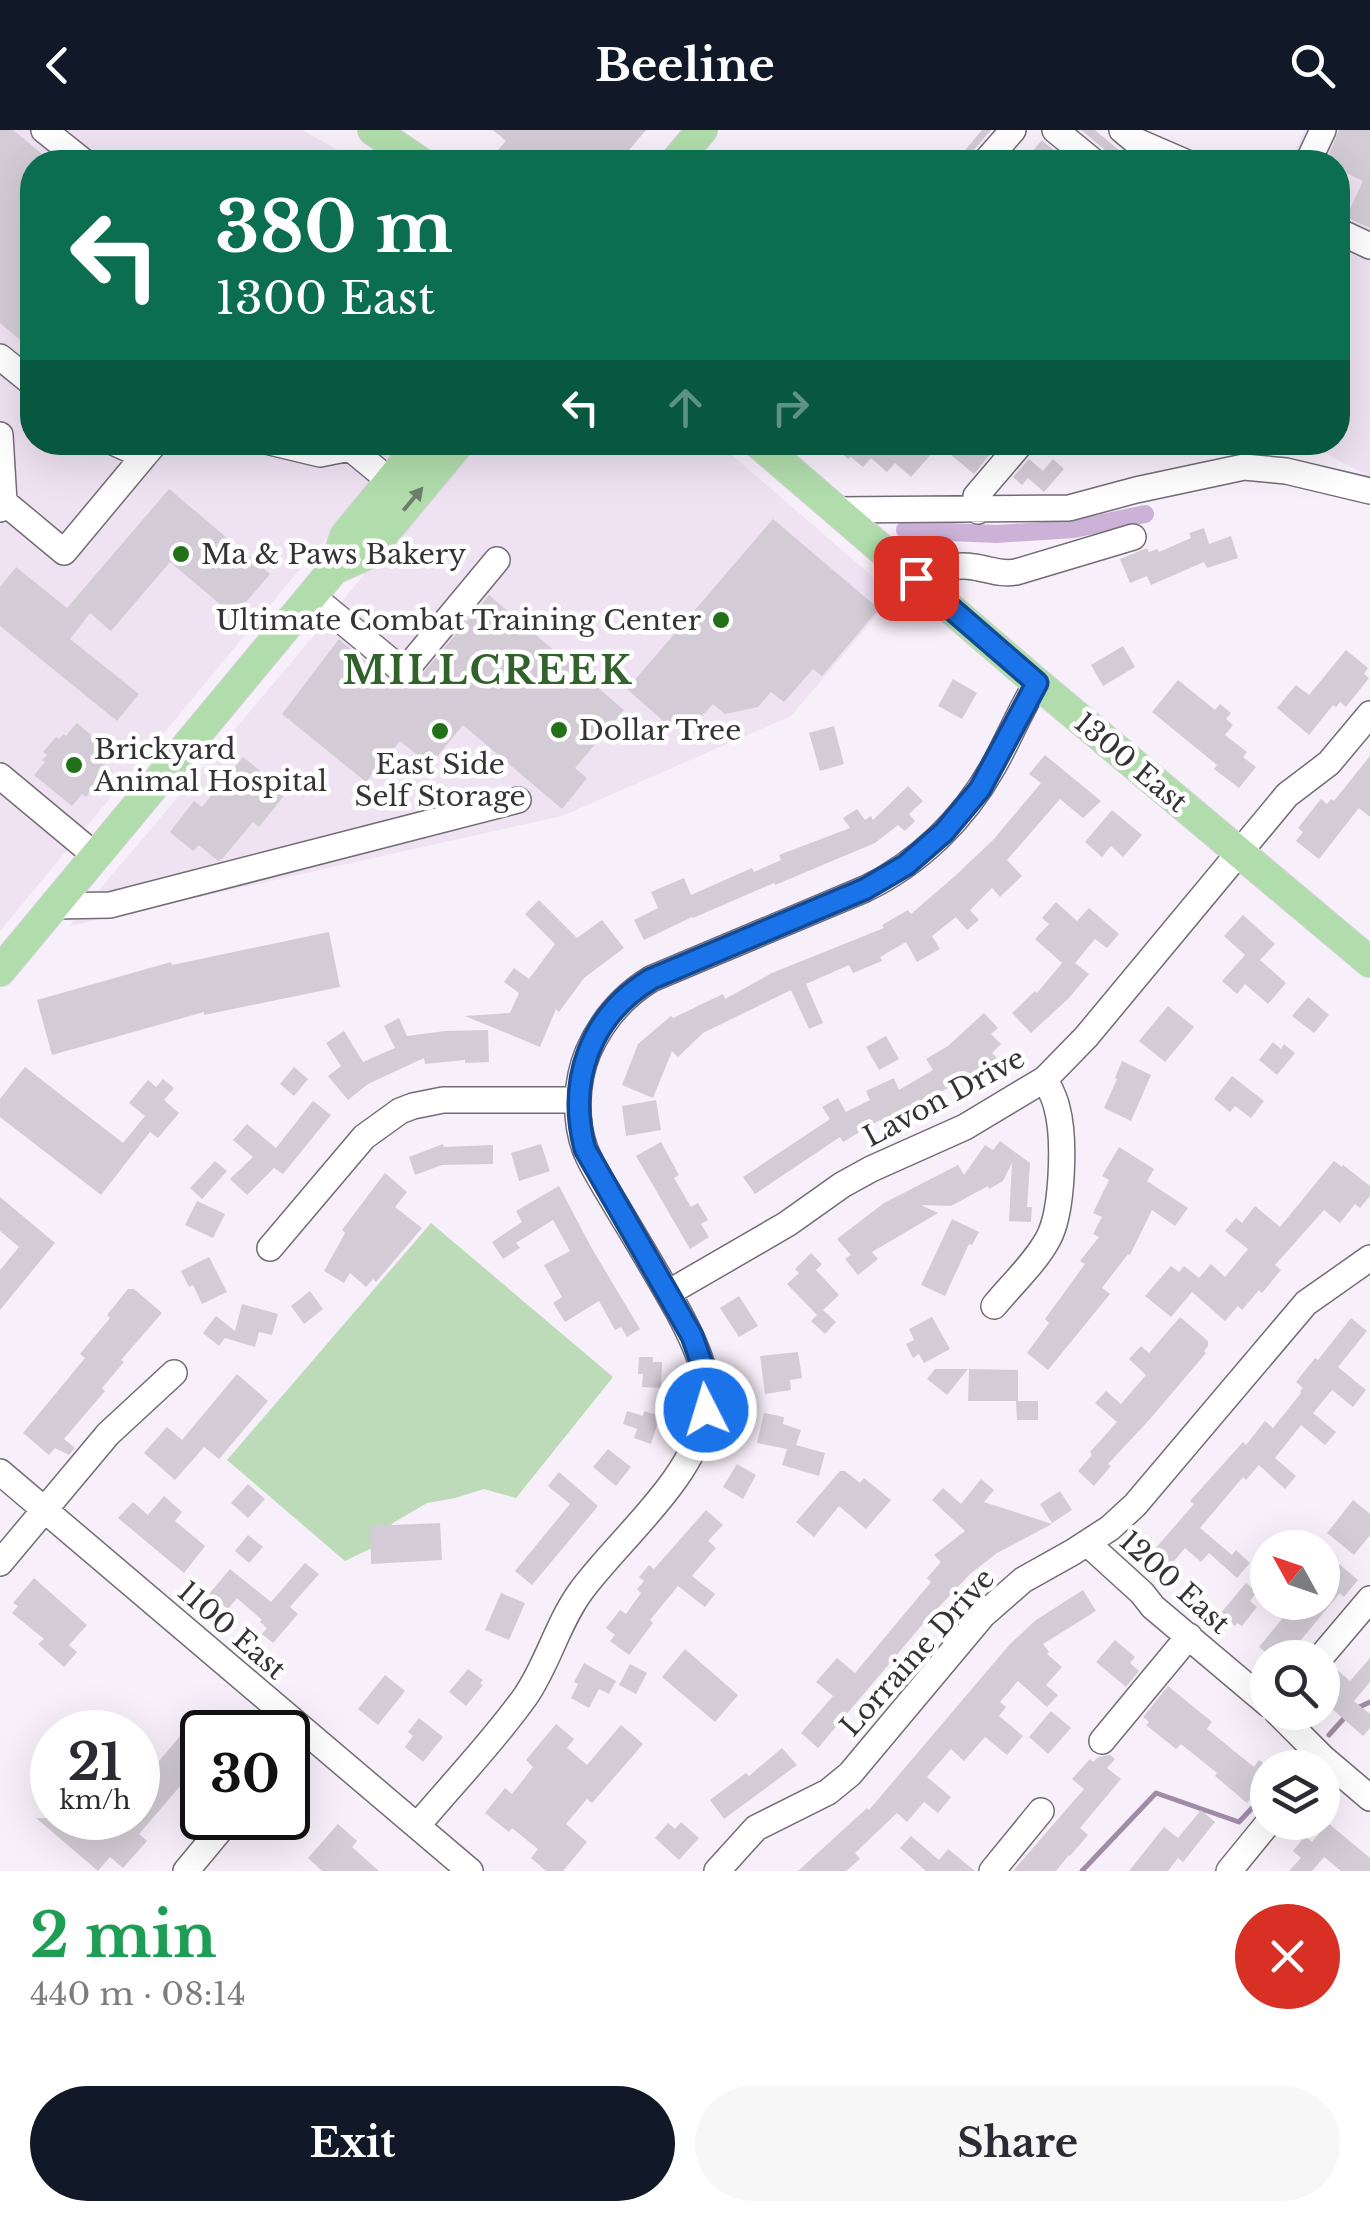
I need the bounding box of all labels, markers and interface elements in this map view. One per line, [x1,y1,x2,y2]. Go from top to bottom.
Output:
text: Beeline [595,37,775,93]
icon: back [30,38,85,93]
icon: search [1285,38,1340,93]
text: 380 m [215,184,453,271]
icon: left [50,190,180,320]
text: 1300 East [215,270,435,326]
icon: left [553,380,608,435]
icon: ahead [658,380,713,435]
icon: right [763,380,818,435]
one-way arrow [402,486,424,511]
pin [874,536,959,621]
place label: Ma & Paws Bakery [201,537,466,572]
marker: Ma & Paws Bakery [170,543,192,565]
icon: arrive [889,551,944,606]
place label: Ultimate Combat Training Center [216,603,702,638]
marker: Ultimate Combat Training Center [710,609,732,631]
district label: MILLCREEK [342,647,634,694]
street label: 1300 East [1067,705,1195,820]
place label: Dollar Tree [579,713,741,748]
marker: Dollar Tree [548,719,570,741]
marker: East Side Self Storage [429,720,451,742]
place label: Brickyard Animal Hospital [93,732,327,799]
place label: East Side Self Storage [354,747,526,814]
marker: Brickyard Animal Hospital [63,754,85,776]
street label: Lavon Drive [858,1040,1031,1155]
position arrow [654,1358,758,1462]
street label: 1200 East [1112,1524,1238,1641]
north arrow [1250,1530,1340,1620]
map controls [1250,1530,1340,1840]
street label: Lorraine Drive [833,1561,1002,1744]
street label: 1100 East [170,1574,293,1687]
button: search [1250,1640,1340,1730]
speed limit sign: 30 [180,1710,310,1840]
text: 21 [68,1731,122,1794]
button: layers [1250,1750,1340,1840]
text: km/h [60,1785,130,1816]
text: 2 min [30,1899,217,1973]
button: close [1235,1904,1340,2009]
text: 440 m · 08:14 [30,1974,246,2014]
button: Exit [30,2086,675,2201]
button: Share [695,2086,1340,2201]

